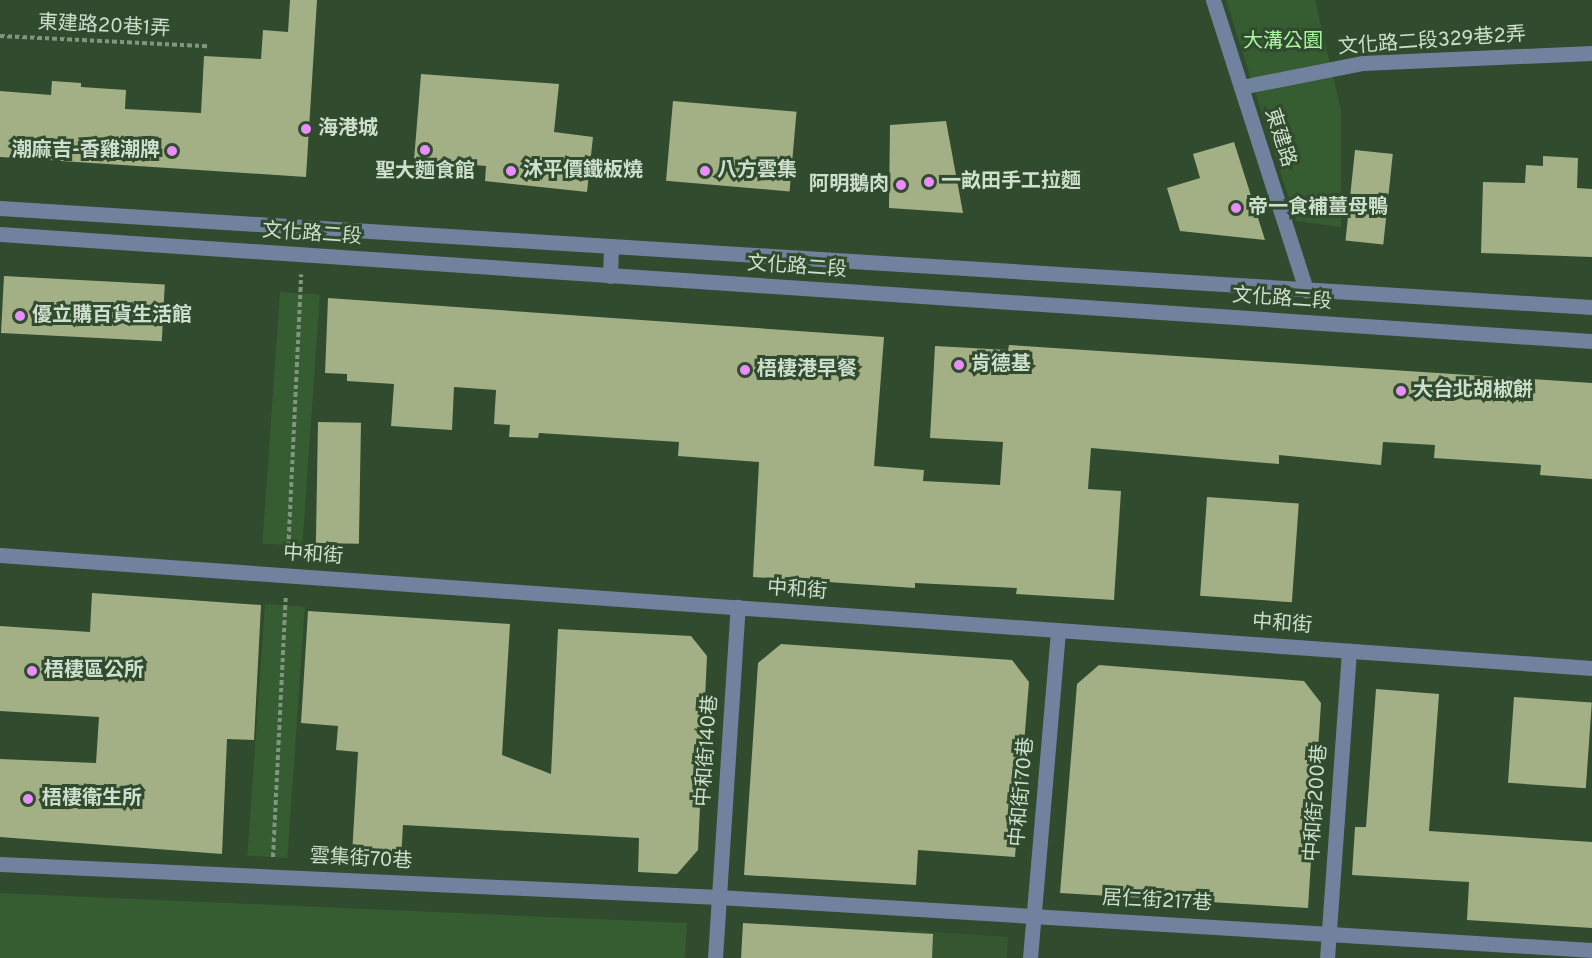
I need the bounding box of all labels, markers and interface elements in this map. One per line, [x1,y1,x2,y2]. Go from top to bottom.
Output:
street label: 東建路20巷1弄 [37,12,171,42]
street label: 文化路二段329巷2弄 [1337,23,1527,61]
park label: 大溝公園 [1243,30,1323,54]
street label: 東建路 [1258,106,1300,170]
place label: 海港城 [318,117,378,141]
marker: 海港城 [299,122,313,136]
place label: 潮麻吉-香雞潮牌 [12,139,160,163]
marker: 聖大麵食館 [418,143,432,157]
marker: 潮麻吉-香雞潮牌 [165,144,179,158]
place label: 沐平價鐵板燒 [523,159,643,183]
place label: 八方雲集 [717,159,797,183]
place label: 聖大麵食館 [375,160,475,184]
marker: 沐平價鐵板燒 [504,164,518,178]
marker: 八方雲集 [698,164,712,178]
place label: 一畝田手工拉麵 [941,170,1081,194]
place label: 阿明鵝肉 [809,173,889,197]
marker: 一畝田手工拉麵 [922,175,936,189]
marker: 阿明鵝肉 [894,178,908,192]
place label: 帝一食補薑母鴨 [1248,196,1388,220]
marker: 帝一食補薑母鴨 [1229,201,1243,215]
street label: 文化路二段 [261,220,363,250]
street label: 文化路二段 [746,253,848,283]
street label: 文化路二段 [1231,285,1333,315]
place label: 優立購百貨生活館 [32,304,192,328]
marker: 優立購百貨生活館 [13,309,27,323]
place label: 肯德基 [971,353,1031,377]
place label: 梧棲港早餐 [757,358,857,382]
marker: 肯德基 [952,358,966,372]
marker: 梧棲港早餐 [738,363,752,377]
place label: 大台北胡椒餅 [1413,379,1533,403]
marker: 大台北胡椒餅 [1394,384,1408,398]
street label: 中和街 [282,542,344,570]
street label: 中和街 [766,577,828,605]
street label: 中和街 [1251,611,1313,639]
place label: 梧棲區公所 [44,659,144,683]
marker: 梧棲區公所 [25,664,39,678]
street label: 中和街140巷 [692,694,724,808]
street label: 中和街170巷 [1006,736,1040,848]
street label: 中和街200巷 [1301,743,1333,863]
place label: 梧棲衛生所 [42,787,142,811]
marker: 梧棲衛生所 [19,790,37,808]
street label: 雲集街70巷 [309,845,413,875]
street label: 居仁街217巷 [1101,887,1213,917]

